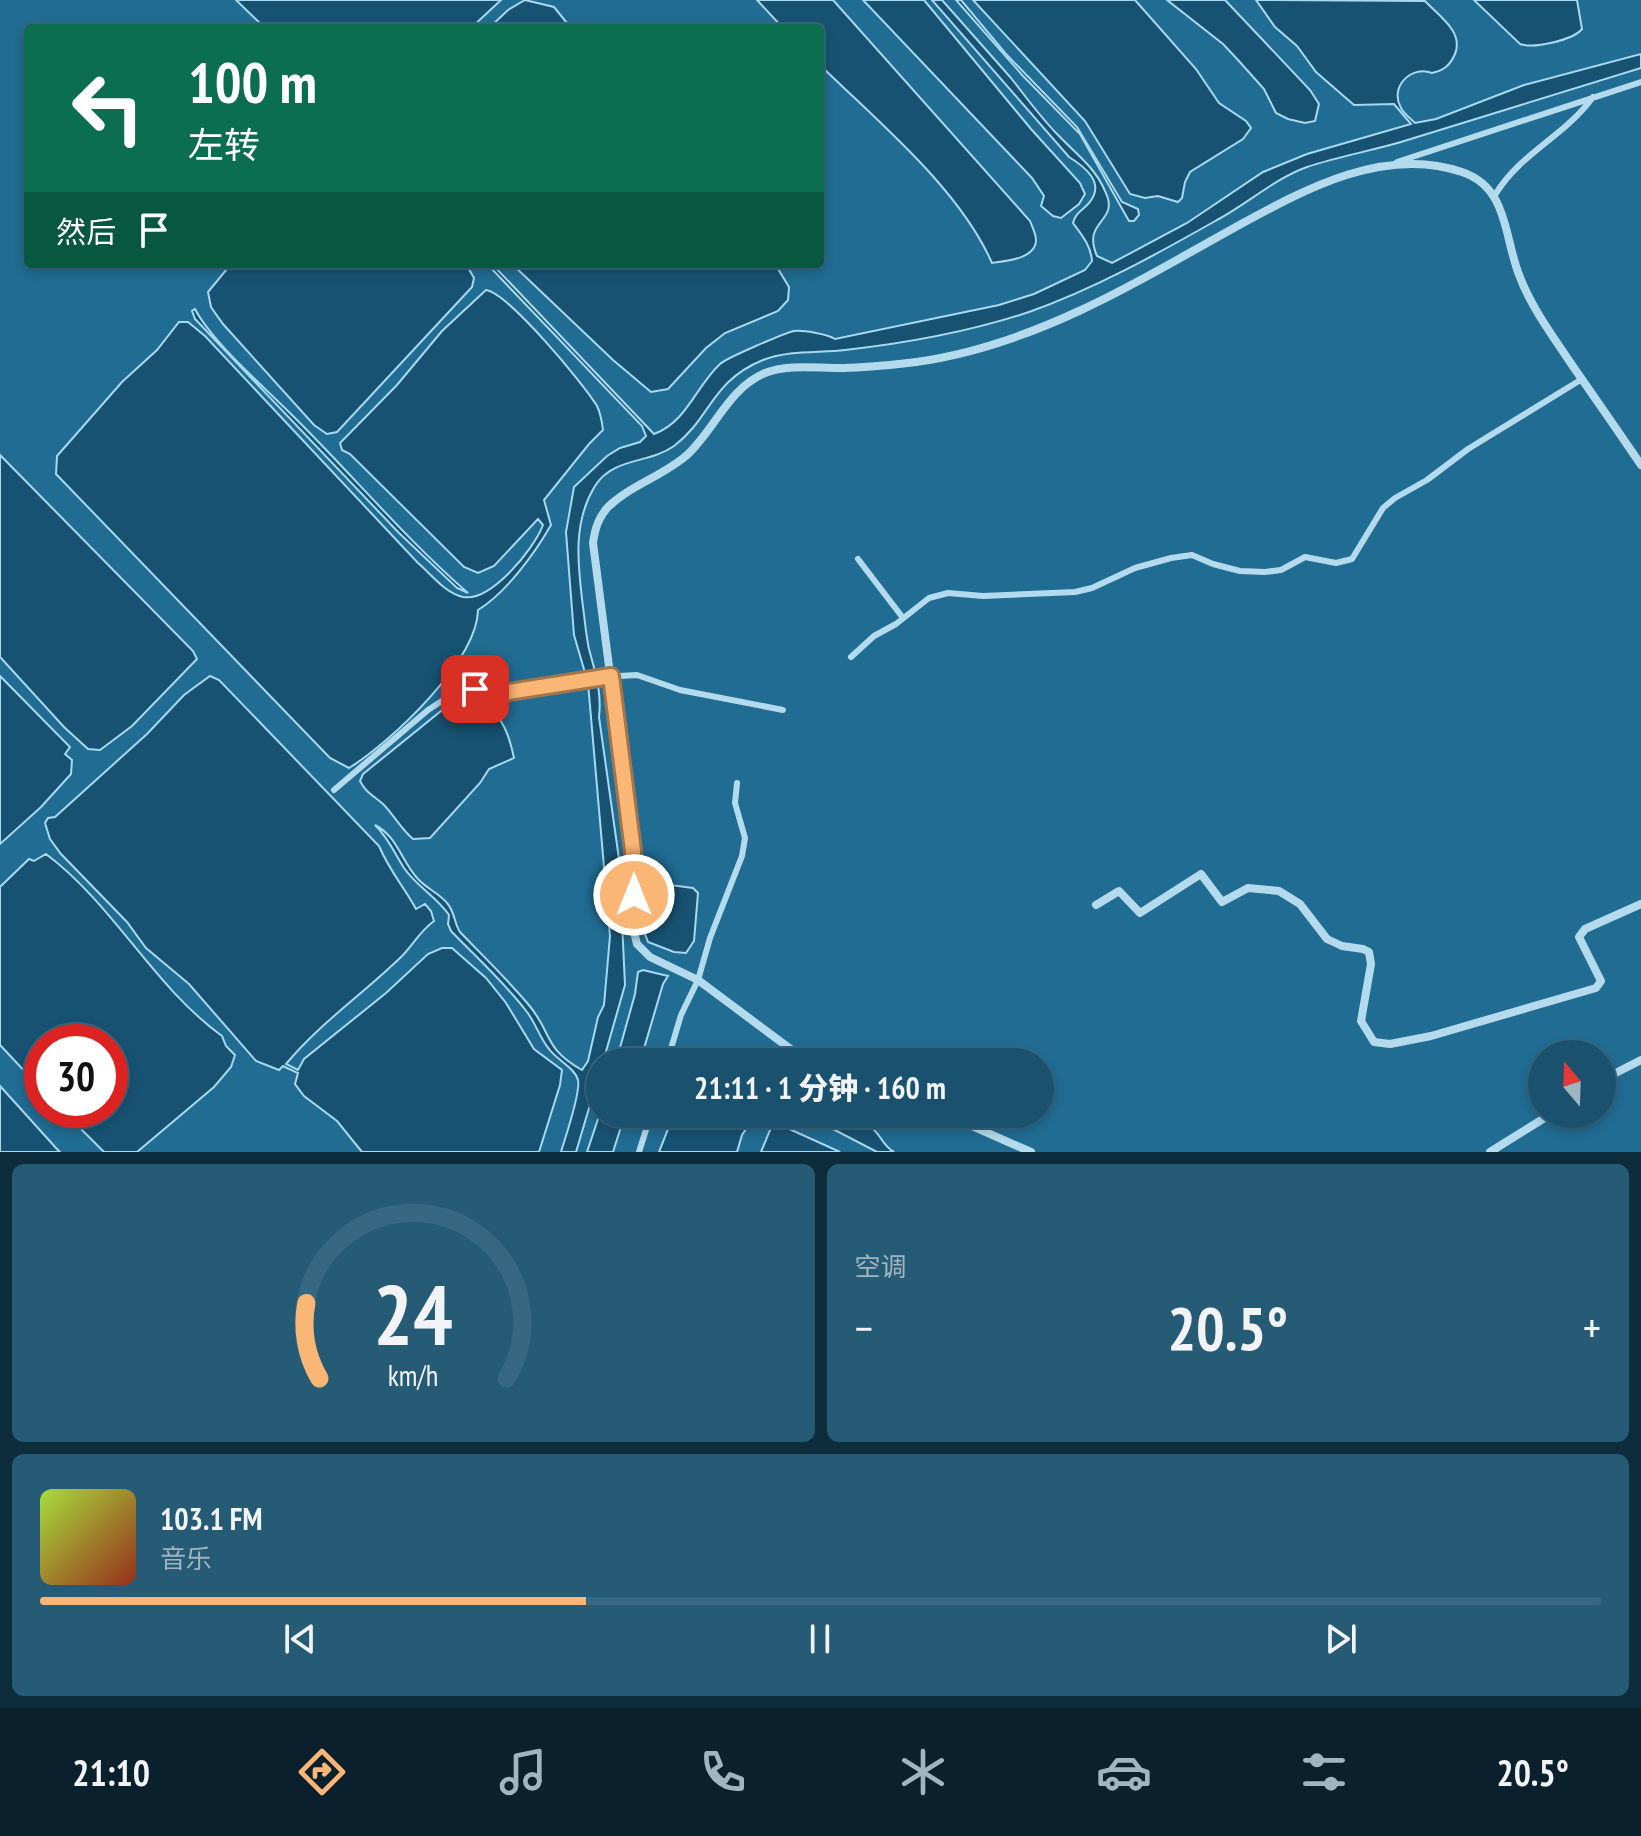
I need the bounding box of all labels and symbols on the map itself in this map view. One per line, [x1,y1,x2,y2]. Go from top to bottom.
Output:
pin [441,655,509,723]
position arrow [592,853,676,937]
speed limit sign: 30 [24,1024,128,1128]
north arrow [1528,1040,1616,1128]

